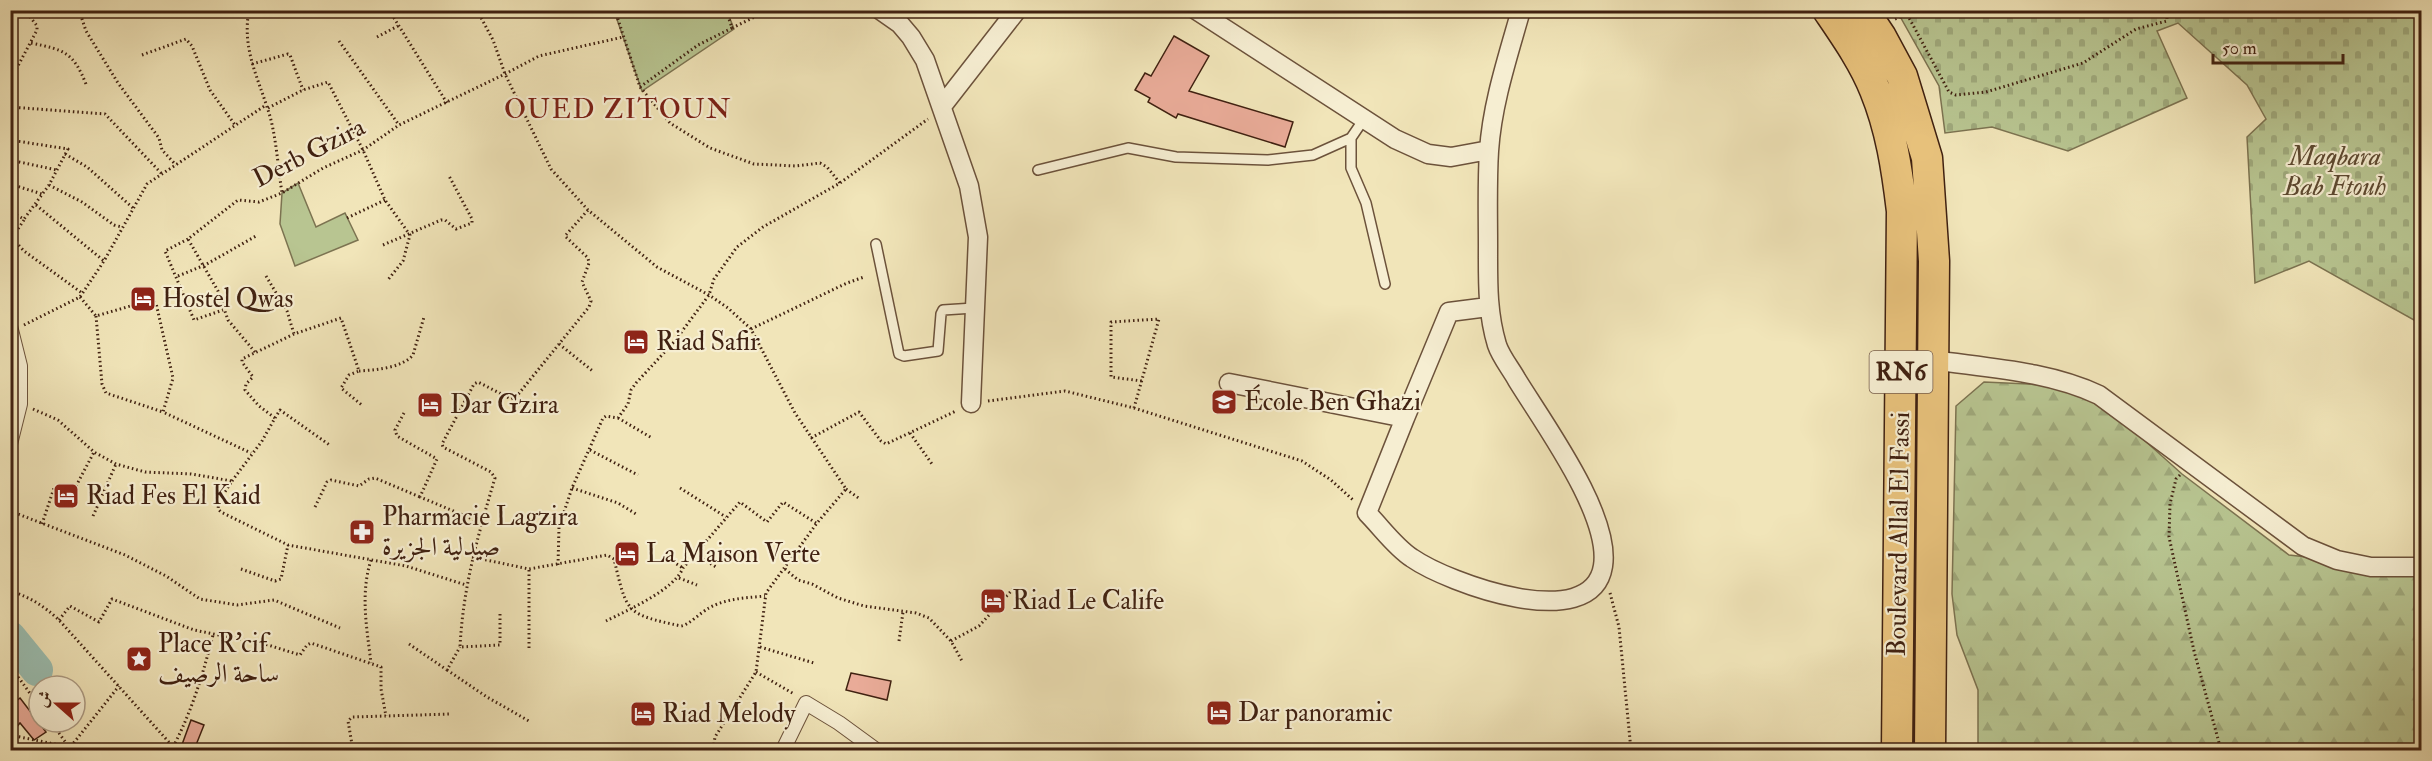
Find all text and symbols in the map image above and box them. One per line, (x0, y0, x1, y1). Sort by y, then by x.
scale bar (2213, 27, 2344, 65)
text: 50 m (2222, 37, 2257, 60)
district label: OUED ZITOUN (504, 93, 732, 126)
street label: Derb Gzira (248, 111, 371, 195)
park label: Maqbara Bab Ftouh (2282, 141, 2387, 203)
place label: Hostel Qwas (162, 283, 293, 315)
hotel icon: Hostel Qwas (128, 284, 158, 314)
place label: Riad Safir (656, 326, 760, 358)
hotel icon: Riad Safir (621, 327, 651, 357)
road number: RN6 (1870, 351, 1932, 393)
place label: École Ben Ghazi (1244, 384, 1421, 418)
school or university icon: École Ben Ghazi (1209, 387, 1239, 417)
place label: Dar Gzira (450, 389, 559, 421)
hotel icon: Dar Gzira (415, 390, 445, 420)
street label: Boulevard Allal El Fassi (1881, 411, 1917, 657)
place label: Riad Fes El Kaid (86, 480, 261, 512)
hotel icon: Riad Fes El Kaid (51, 481, 81, 511)
place label: Pharmacie Lagzira صيدلية الجزيرة (382, 501, 578, 563)
pharmacy icon: Pharmacie Lagzira صيدلية الجزيرة (347, 517, 377, 547)
place label: La Maison Verte (646, 538, 820, 570)
hotel icon: La Maison Verte (612, 539, 642, 569)
place label: Riad Le Calife (1012, 585, 1164, 617)
hotel icon: Riad Le Calife (978, 586, 1008, 616)
place label: Place R'cif ساحة الرصيف (158, 628, 279, 690)
place icon: Place R'cif ساحة الرصيف (124, 644, 154, 674)
north arrow (27, 674, 87, 734)
text: ش (32, 688, 56, 710)
place label: Dar panoramic (1238, 697, 1393, 730)
place label: Riad Melody (662, 698, 796, 730)
hotel icon: Dar panoramic (1204, 698, 1234, 728)
hotel icon: Riad Melody (628, 699, 658, 729)

